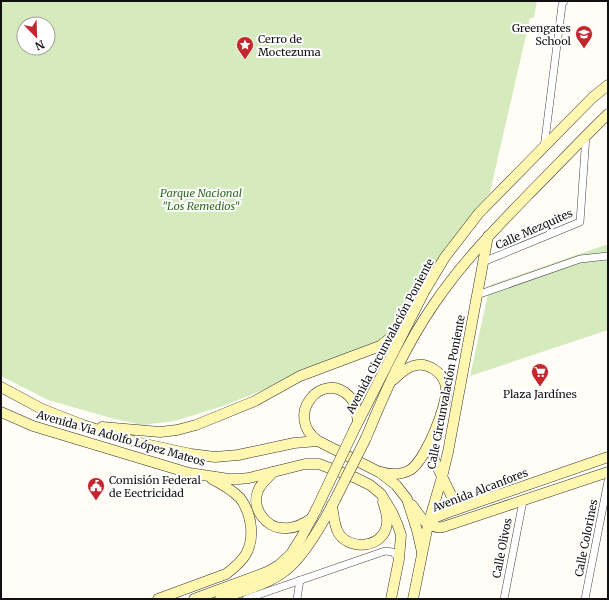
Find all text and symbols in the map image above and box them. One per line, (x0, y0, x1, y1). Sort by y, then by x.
north arrow (16, 16, 56, 56)
place label: Greengates School (512, 21, 572, 48)
school or university icon: Greengates School (574, 24, 594, 49)
place label: Cerro de Moctezuma (258, 32, 321, 59)
place icon: Cerro de Moctezuma (235, 35, 255, 60)
text: N (33, 37, 47, 53)
park label: Parque Nacional "Los Remedios" (160, 186, 242, 213)
street label: Calle Mezquites (493, 206, 575, 252)
street label: Avenida Circunvalación Poniente (343, 256, 437, 417)
street label: Calle Circunvalación Poniente (424, 313, 468, 470)
supermarket icon: Plaza Jardínes (530, 362, 550, 387)
place label: Plaza Jardínes (503, 387, 577, 401)
street label: Avenida Via Adolfo López Mateos (34, 407, 207, 469)
street label: Avenida Alcanfores (429, 465, 530, 515)
place label: Comisión Federal de Eectricidad (109, 473, 202, 500)
public building icon: Comisión Federal de Eectricidad (86, 476, 106, 501)
street label: Calle Colorines (572, 498, 600, 578)
street label: Calle Olivos (489, 517, 515, 579)

